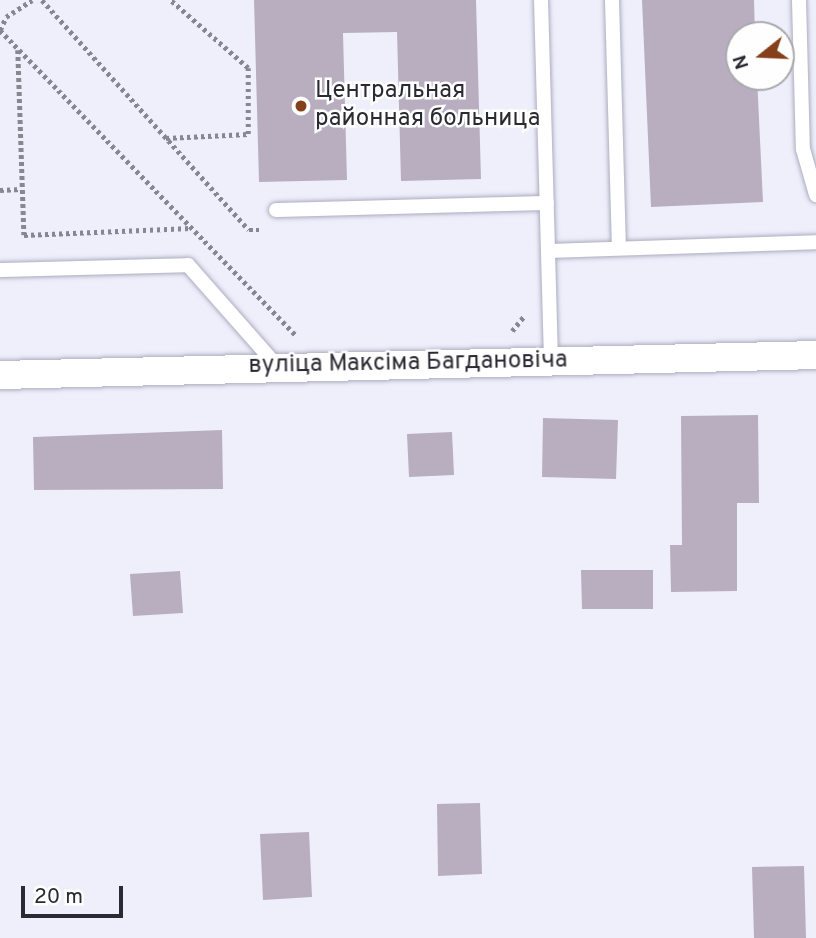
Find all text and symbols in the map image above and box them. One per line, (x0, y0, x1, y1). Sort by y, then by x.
north arrow (725, 21, 795, 91)
text: N (728, 52, 755, 72)
place label: Центральная районная больница (315, 78, 540, 134)
marker: Центральная районная больница (293, 98, 309, 114)
street label: вуліца Максіма Багдановіча (248, 347, 568, 381)
scale bar (24, 872, 126, 916)
text: 20 m (34, 884, 83, 911)

